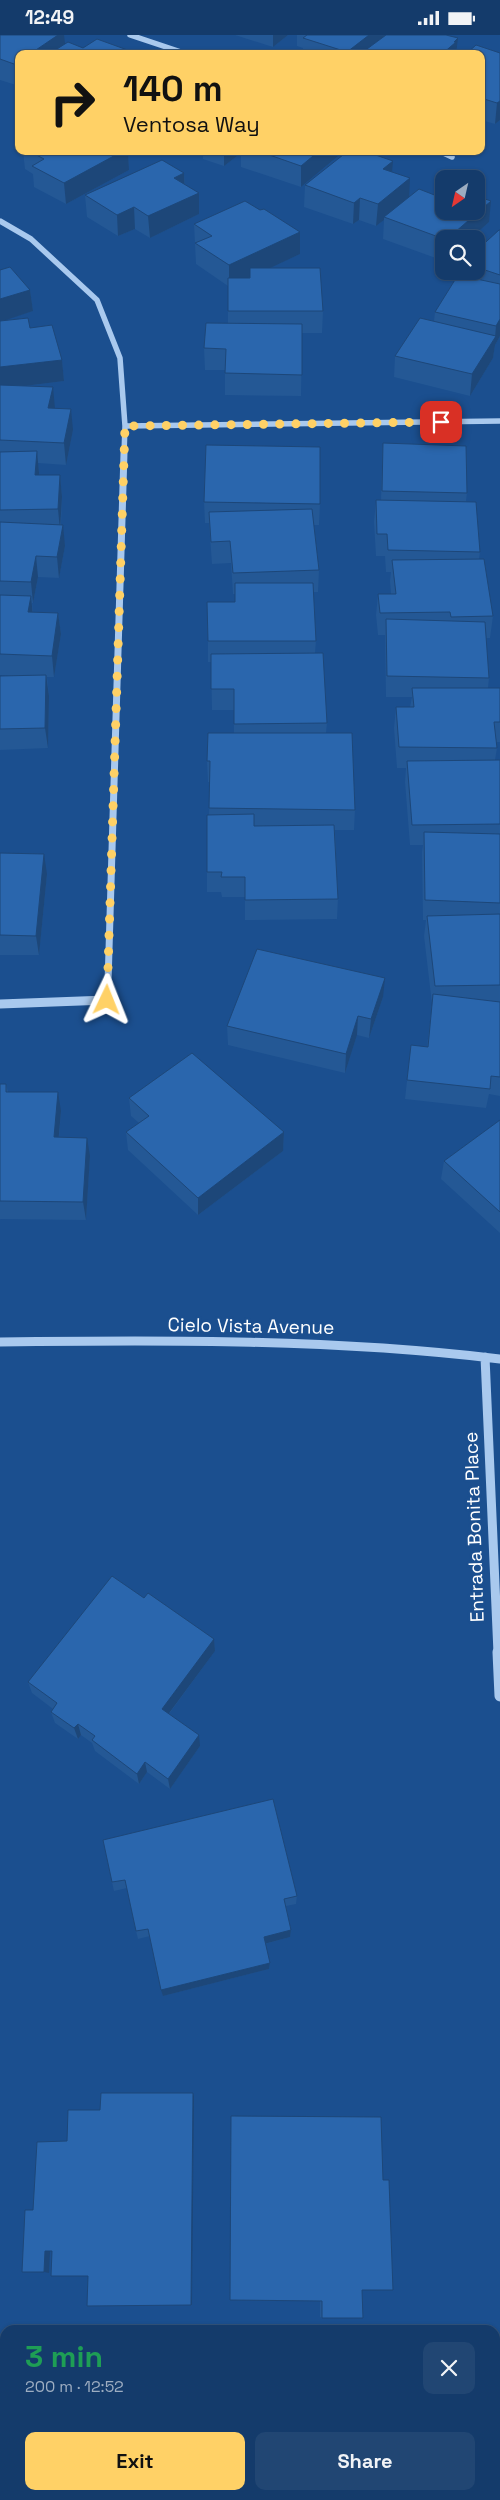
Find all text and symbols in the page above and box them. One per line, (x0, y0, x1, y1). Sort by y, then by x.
text: 12:49 (25, 5, 74, 30)
text: 140 m (123, 67, 223, 111)
icon: right (40, 70, 105, 135)
text: Ventosa Way (123, 110, 260, 138)
north arrow (435, 170, 485, 220)
map controls (435, 170, 485, 280)
button: search (435, 230, 485, 280)
pin (420, 401, 462, 443)
icon: arrive (427, 408, 455, 436)
position arrow (80, 973, 132, 1025)
street label: Cielo Vista Avenue (167, 1312, 335, 1340)
street label: Entrada Bonita Place (458, 1431, 490, 1623)
text: 3 min (25, 2337, 103, 2376)
button: close (423, 2342, 475, 2394)
text: 200 m · 12:52 (25, 2376, 124, 2397)
button: Exit (25, 2432, 245, 2490)
button: Share (255, 2432, 475, 2490)

